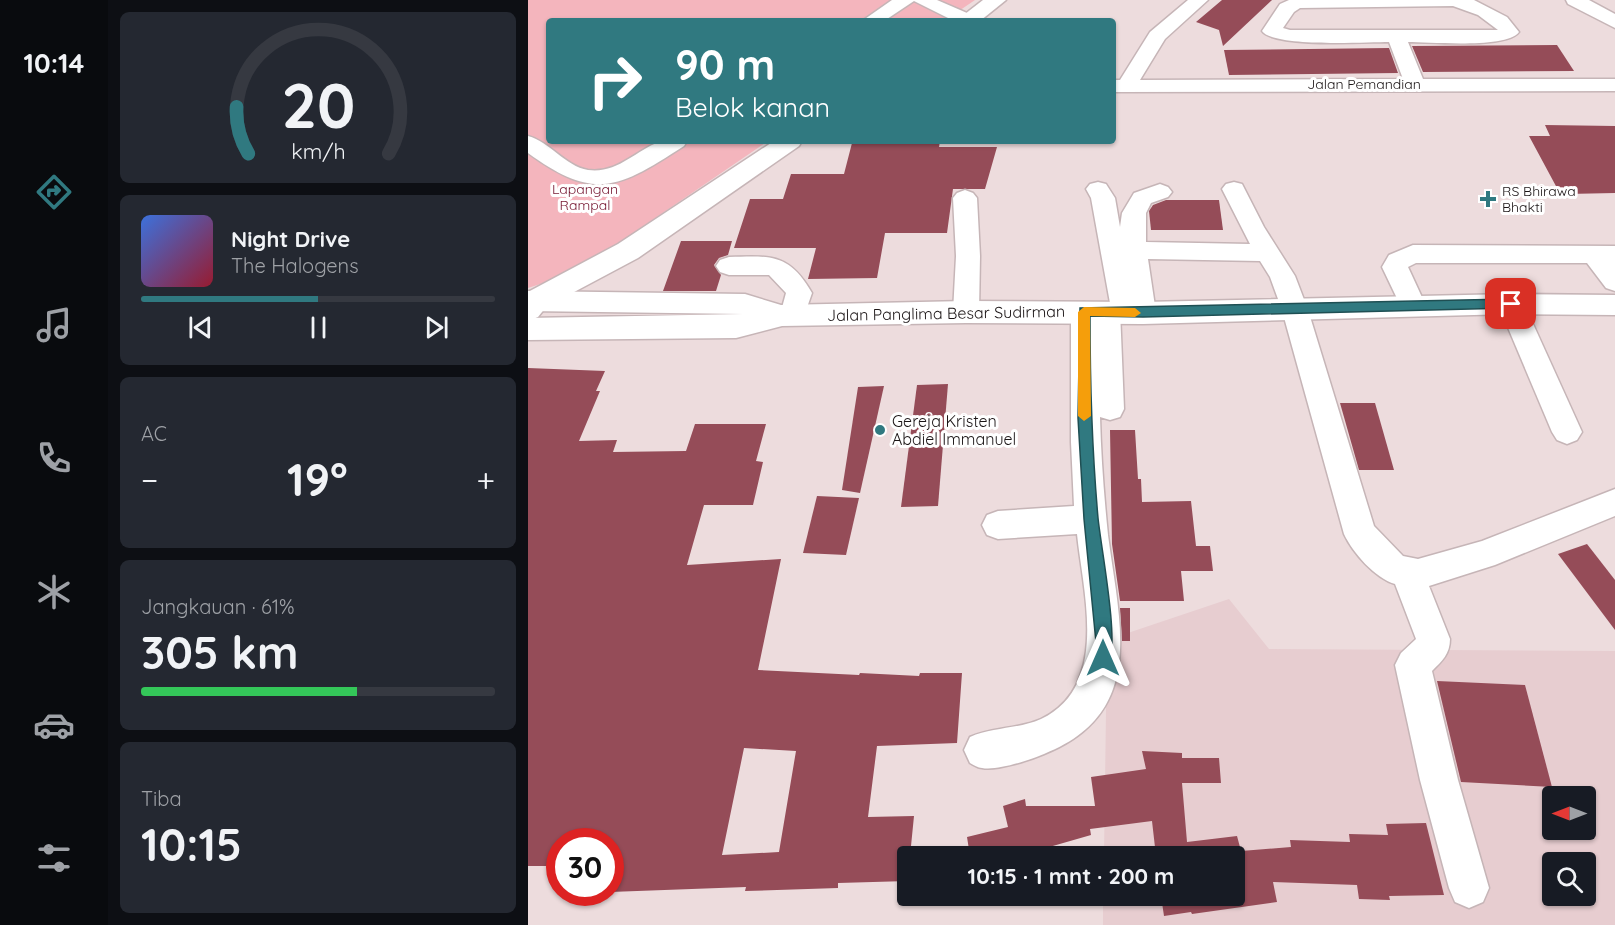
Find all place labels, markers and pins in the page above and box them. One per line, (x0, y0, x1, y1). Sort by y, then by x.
place label: RS Bhirawa Bhakti (1502, 182, 1576, 216)
marker: RS Bhirawa Bhakti (1479, 190, 1497, 208)
pin (1485, 278, 1536, 329)
place label: Gereja Kristen Abdiel Immanuel (892, 411, 1016, 449)
marker: Gereja Kristen Abdiel Immanuel (873, 423, 887, 437)

